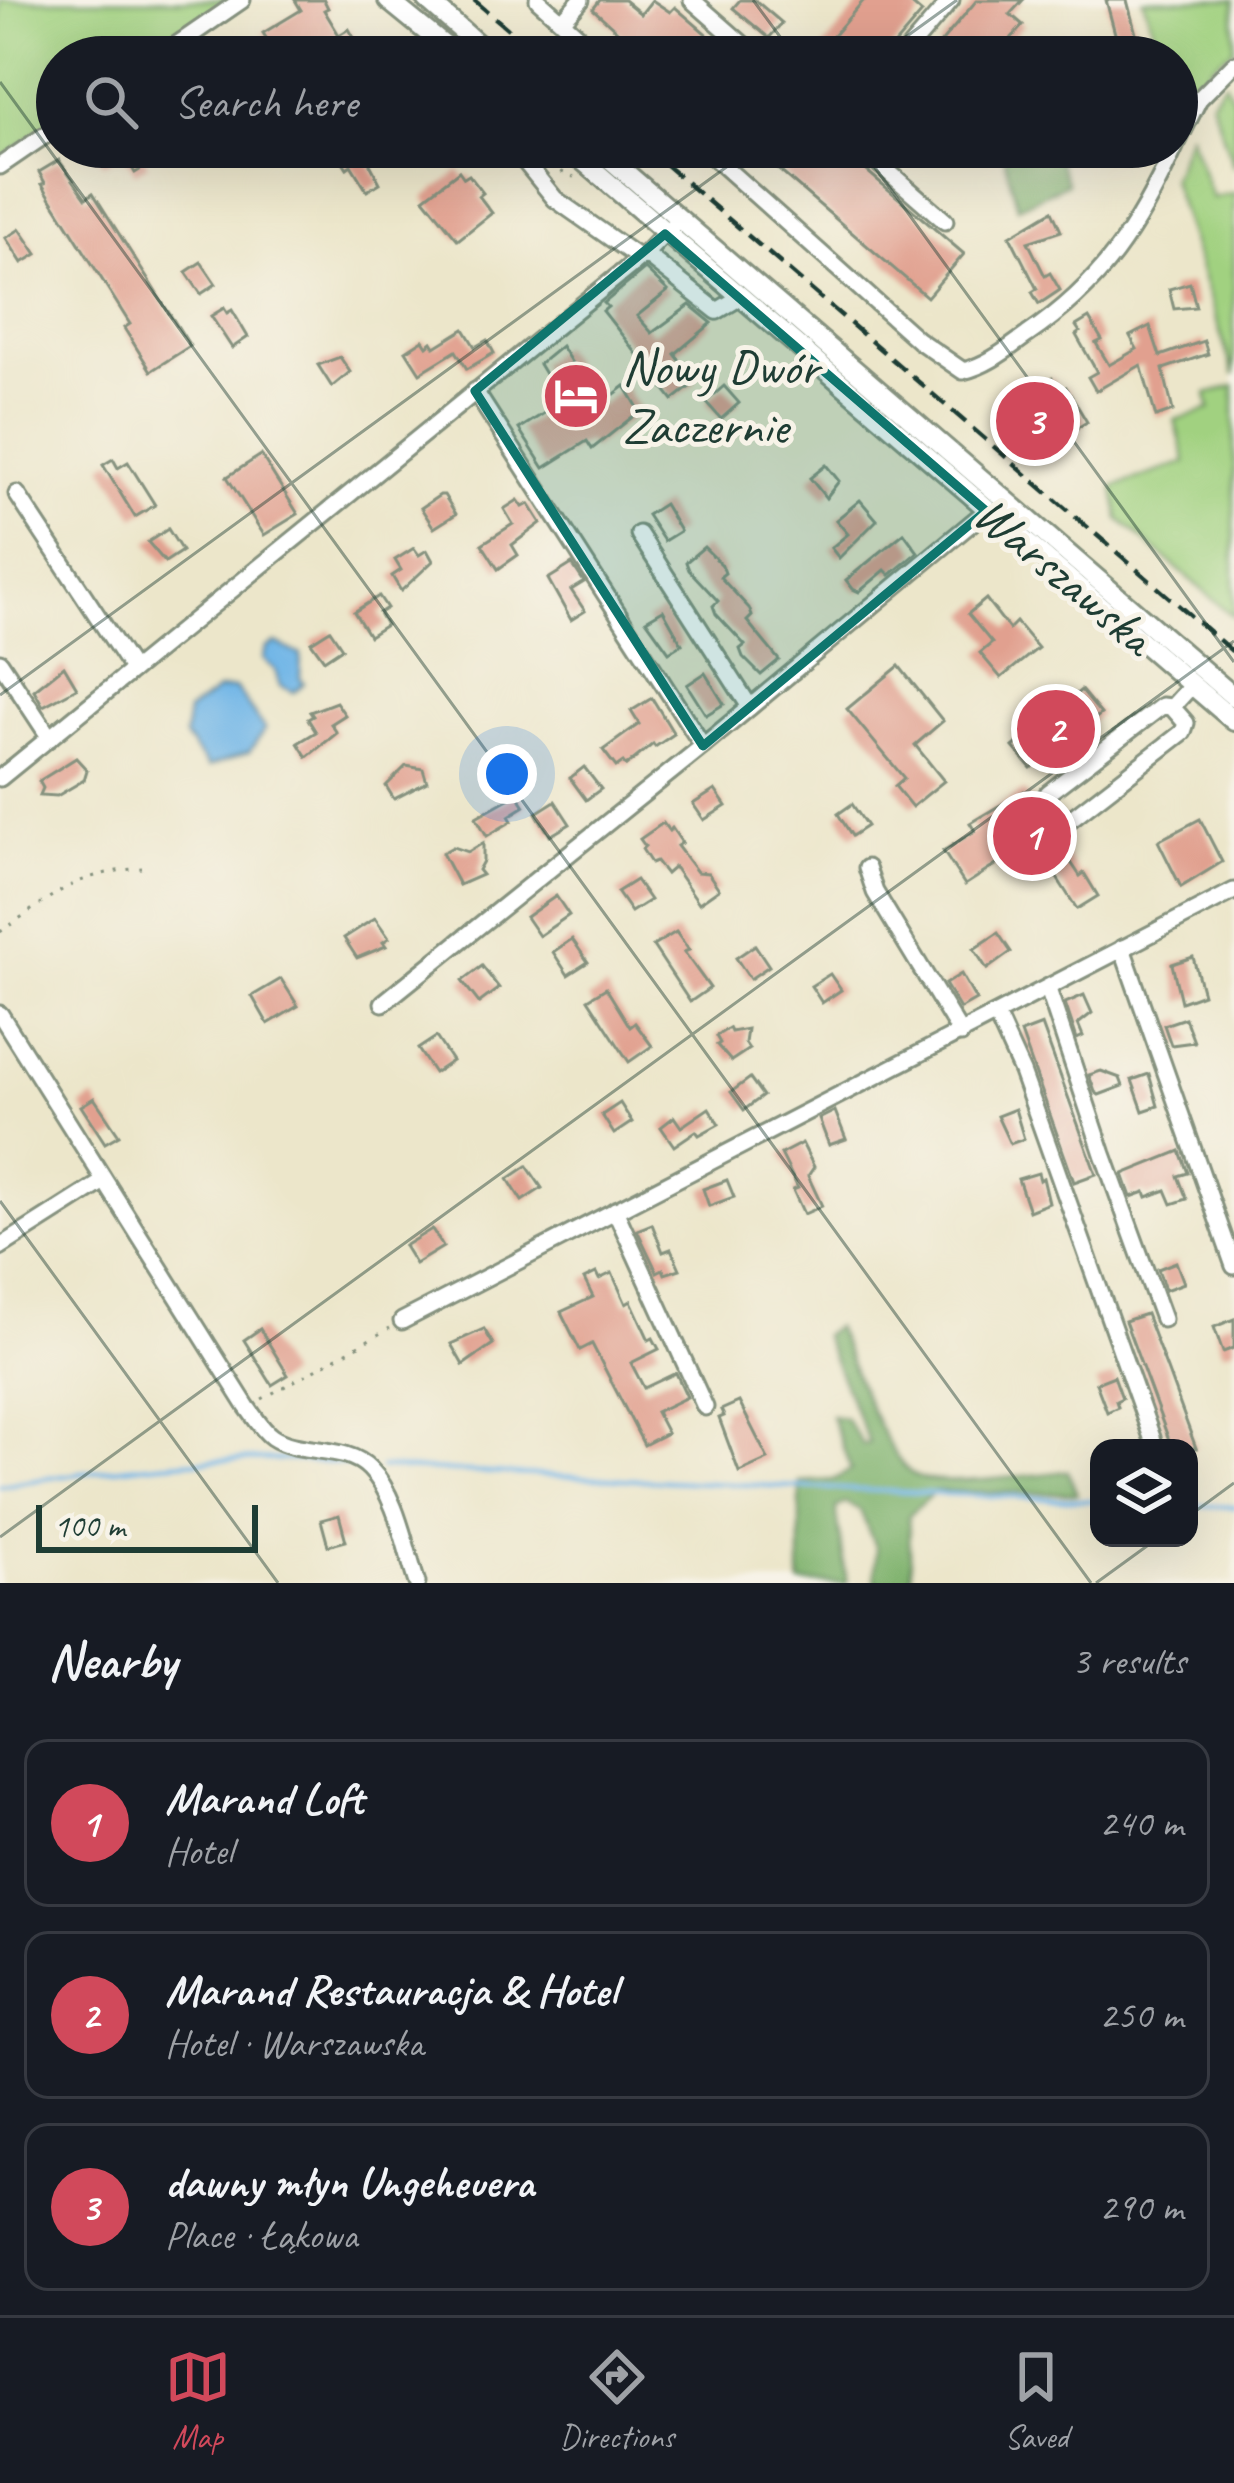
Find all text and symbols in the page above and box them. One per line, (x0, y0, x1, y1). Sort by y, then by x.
search box (36, 36, 1198, 168)
icon: search (78, 69, 144, 135)
text: Search here (174, 74, 357, 131)
place label: Nowy Dwór Zaczernie (622, 335, 823, 458)
hotel icon: Nowy Dwór Zaczernie (541, 361, 611, 431)
pin: 3 (996, 376, 1074, 466)
street label: Warszawska (961, 482, 1170, 671)
pin: 2 (1017, 684, 1095, 774)
your location (477, 744, 537, 804)
pin: 1 (993, 791, 1071, 881)
map controls (1090, 1439, 1198, 1547)
button: layers (1090, 1439, 1198, 1547)
scale bar (36, 1499, 258, 1552)
text: 100 m (54, 1505, 125, 1547)
text: Nearby (48, 1629, 176, 1693)
text: 3 results (1072, 1637, 1186, 1686)
text: Marand Loft (165, 1770, 364, 1827)
text: 1 (81, 1799, 99, 1848)
text: 240 m (1099, 1799, 1183, 1848)
text: Hotel (165, 1827, 233, 1876)
text: Marand Restauracja & Hotel (165, 1962, 617, 2019)
text: 2 (81, 1991, 99, 2040)
text: 250 m (1099, 1991, 1183, 2040)
text: Hotel · Warszawska (165, 2019, 423, 2068)
text: dawny młyn Ungeheuera (165, 2154, 534, 2211)
text: 3 (81, 2183, 99, 2232)
text: 290 m (1099, 2183, 1183, 2232)
text: Place · Łąkowa (165, 2211, 358, 2260)
tab: Map (165, 2344, 231, 2458)
tab: Directions (560, 2344, 674, 2458)
tab: Saved (1003, 2344, 1069, 2458)

